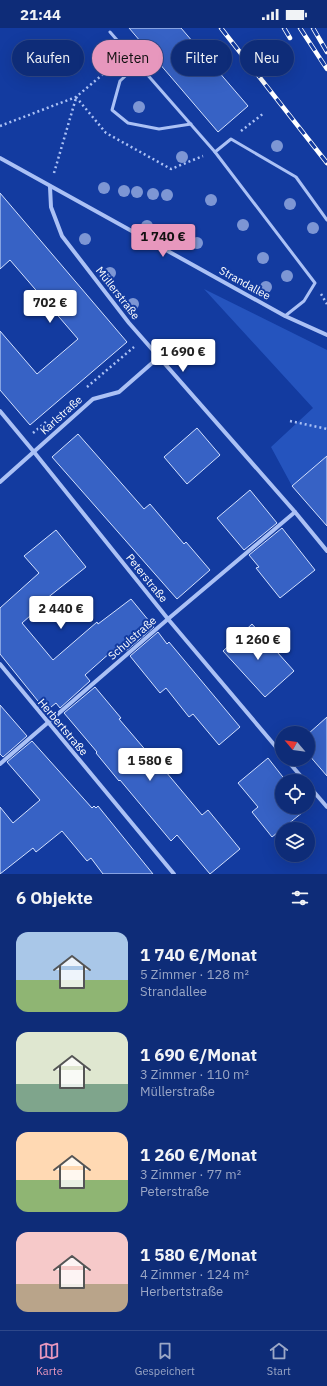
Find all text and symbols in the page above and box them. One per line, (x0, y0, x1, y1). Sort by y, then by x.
text: 21:44 (20, 5, 61, 24)
chip: Kaufen (12, 40, 84, 76)
chip: Mieten (92, 40, 163, 76)
chip: Filter (171, 40, 232, 76)
chip: Neu (240, 40, 294, 76)
pin: 1 740 € (126, 224, 200, 258)
text: 1 740 € (140, 228, 186, 245)
street label: Strandallee (217, 263, 273, 303)
street label: Müllerstraße (93, 264, 143, 322)
pin: 702 € (22, 290, 78, 324)
text: 702 € (33, 294, 67, 311)
pin: 1 690 € (146, 339, 220, 373)
text: 1 690 € (160, 343, 206, 360)
street label: Karlstraße (37, 392, 85, 438)
street label: Peterstraße (123, 551, 171, 605)
pin: 2 440 € (24, 596, 98, 630)
text: 2 440 € (38, 600, 84, 617)
street label: Schulstraße (105, 613, 159, 663)
pin: 1 260 € (221, 627, 295, 661)
text: 1 260 € (235, 631, 281, 648)
street label: Herbertstraße (35, 696, 91, 758)
north arrow (275, 726, 315, 766)
map controls (275, 726, 315, 862)
pin: 1 580 € (113, 748, 187, 782)
text: 1 580 € (127, 752, 173, 769)
button: locate (275, 774, 315, 814)
button: layers (275, 822, 315, 862)
text: 6 Objekte (16, 887, 93, 909)
icon: filters (289, 887, 311, 909)
text: 1 740 €/Monat (140, 944, 257, 966)
icon: home (48, 948, 96, 996)
text: 5 Zimmer · 128 m² (140, 966, 249, 983)
text: Strandallee (140, 983, 207, 1000)
text: 1 690 €/Monat (140, 1044, 257, 1066)
icon: home (48, 1048, 96, 1096)
text: 3 Zimmer · 110 m² (140, 1066, 249, 1083)
text: Müllerstraße (140, 1083, 215, 1100)
text: 1 260 €/Monat (140, 1144, 257, 1166)
icon: home (48, 1148, 96, 1196)
text: 3 Zimmer · 77 m² (140, 1166, 241, 1183)
text: Peterstraße (140, 1183, 209, 1200)
text: 1 580 €/Monat (140, 1244, 257, 1266)
icon: home (48, 1248, 96, 1296)
text: 4 Zimmer · 124 m² (140, 1266, 249, 1283)
text: Herbertstraße (140, 1283, 223, 1300)
tab: Karte (36, 1340, 63, 1378)
tab: Gespeichert (135, 1340, 195, 1378)
tab: Start (267, 1340, 291, 1378)

